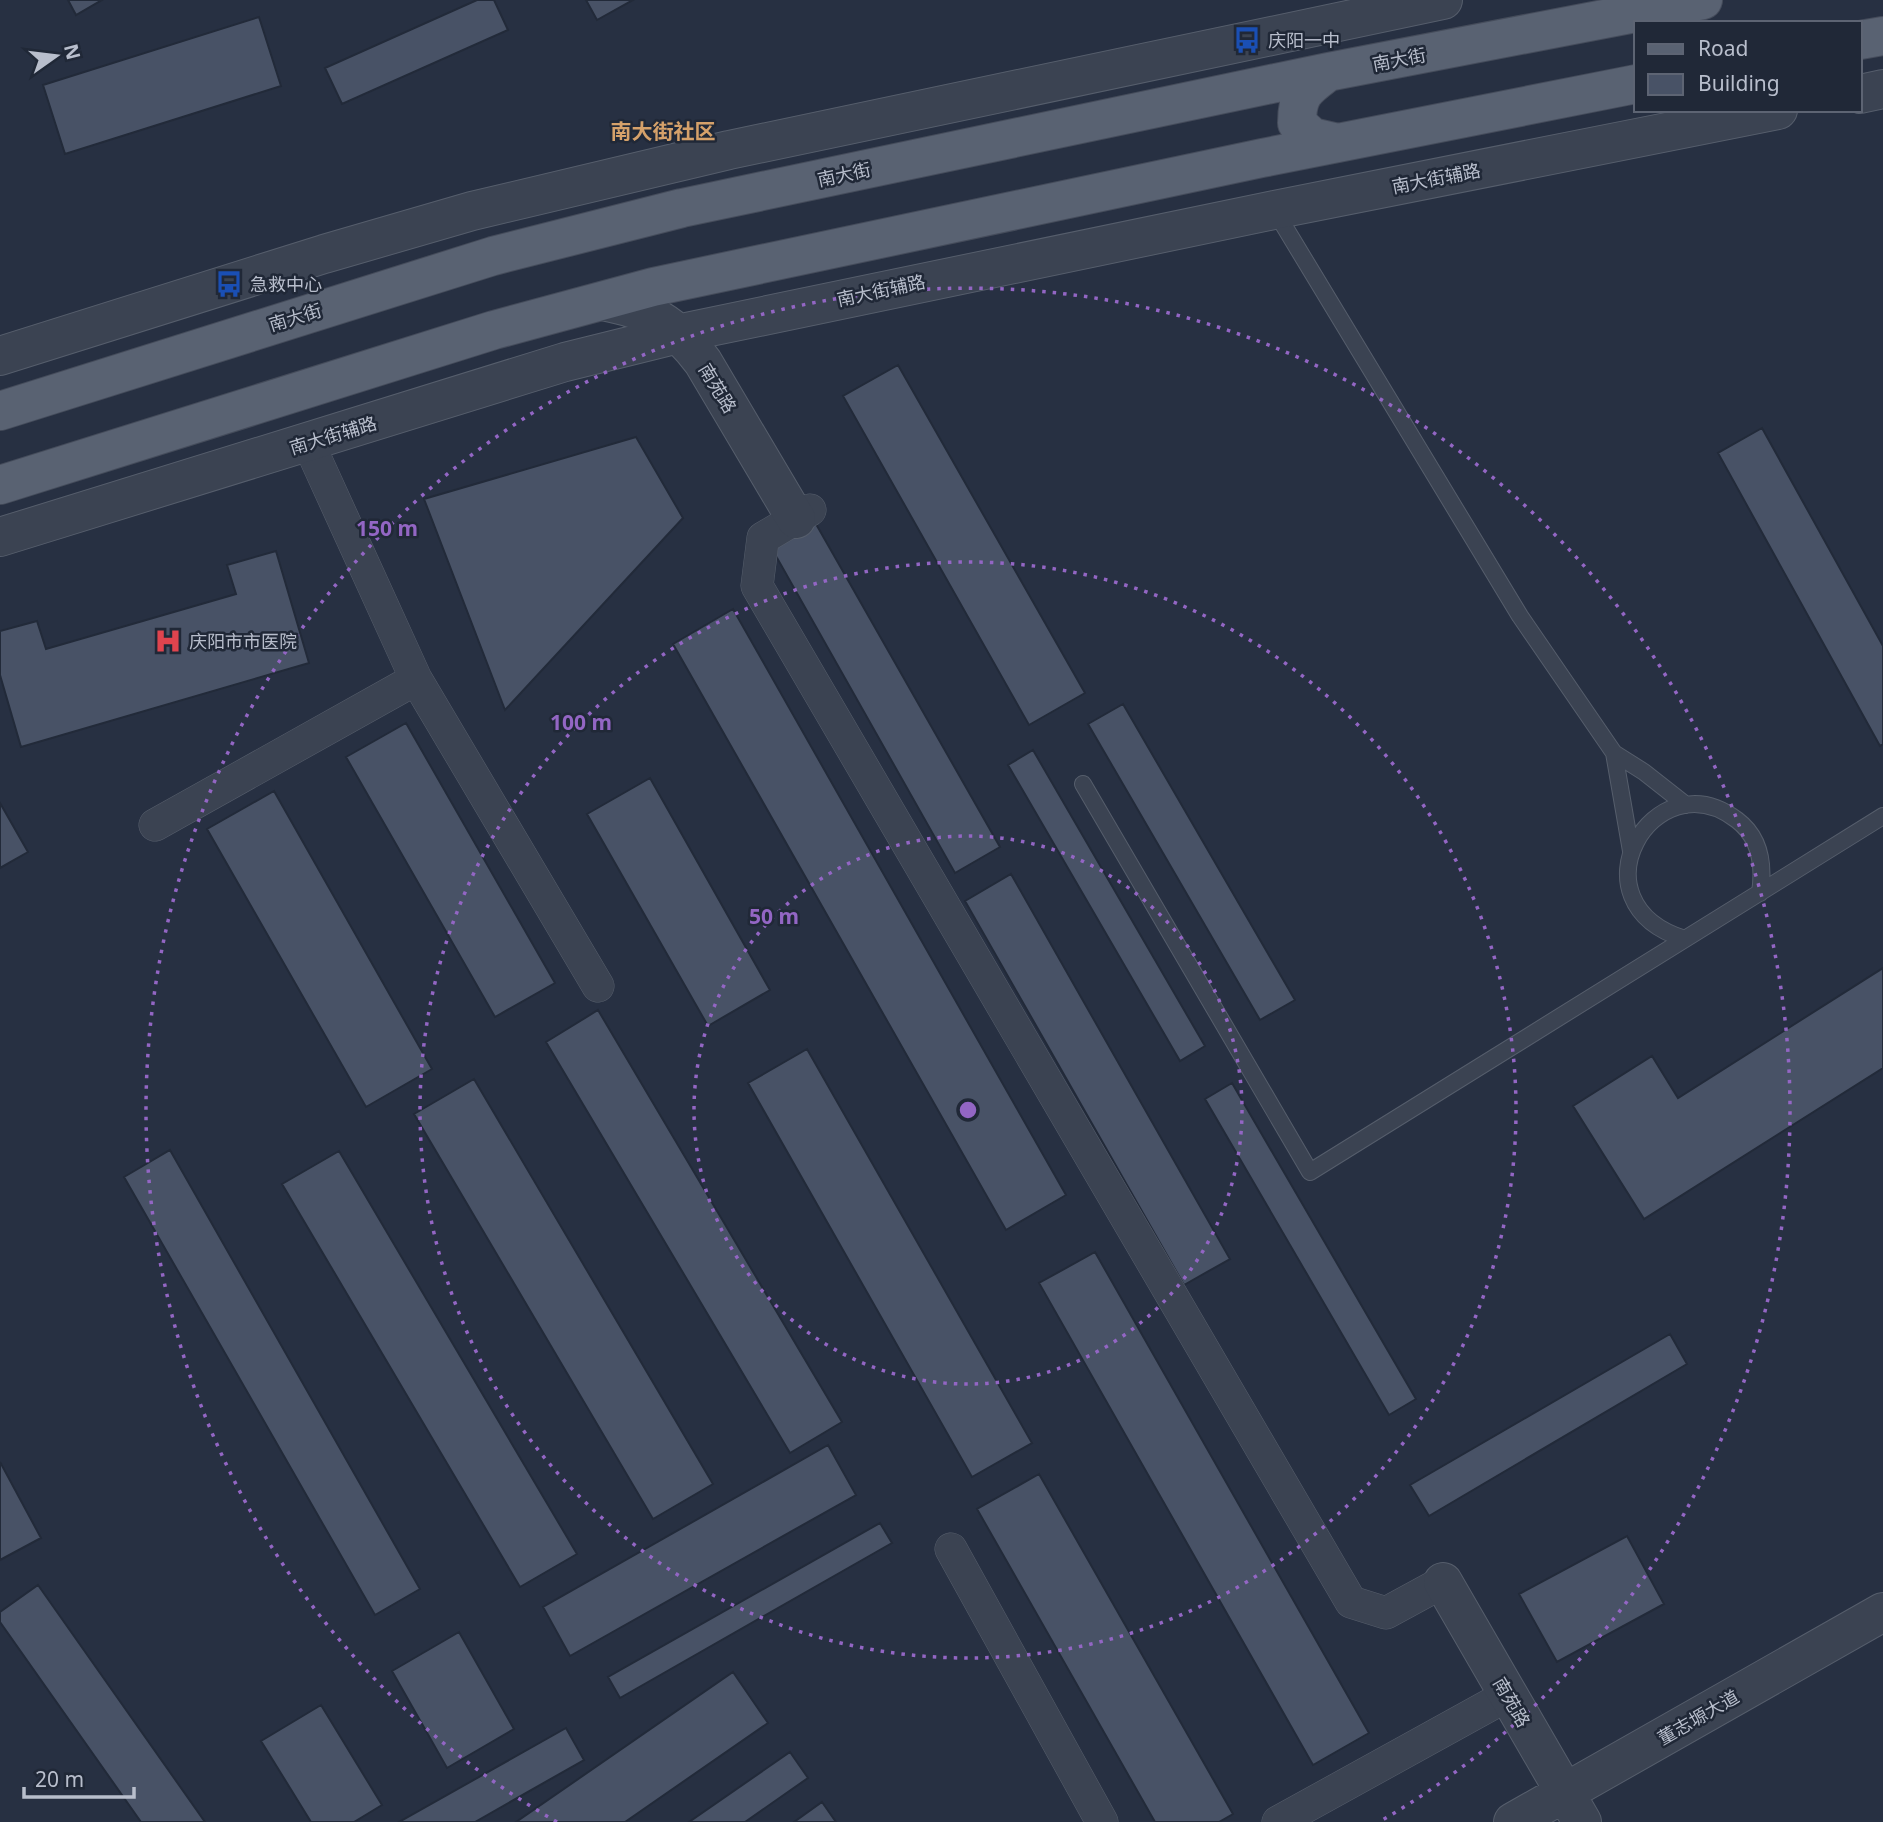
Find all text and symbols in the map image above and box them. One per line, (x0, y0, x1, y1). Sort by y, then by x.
north arrow (21, 21, 91, 91)
legend (1634, 21, 1862, 112)
bus stop icon: 庆阳一中 (1232, 25, 1262, 55)
place label: 庆阳一中 (1268, 28, 1340, 52)
text: Road (1698, 34, 1748, 62)
text: N (58, 41, 87, 63)
street label: 南大街 (1370, 42, 1428, 76)
text: Building (1698, 69, 1780, 97)
district label: 南大街社区 (611, 117, 716, 145)
street label: 南大街 (815, 157, 873, 191)
street label: 南大街辅路 (1390, 158, 1482, 198)
bus stop icon: 急救中心 (214, 269, 244, 299)
street label: 南大街辅路 (834, 269, 928, 311)
place label: 急救中心 (250, 272, 322, 296)
street label: 南大街 (266, 298, 324, 336)
street label: 南苑路 (694, 359, 742, 417)
street label: 南大街辅路 (286, 410, 380, 460)
text: 150 m (356, 514, 418, 542)
hospital icon: 庆阳市市医院 (153, 626, 183, 656)
place label: 庆阳市市医院 (189, 629, 297, 653)
text: 100 m (550, 708, 612, 736)
text: 50 m (749, 902, 799, 930)
centre of rings (956, 1098, 980, 1122)
street label: 南苑路 (1488, 1673, 1536, 1731)
street label: 董志塬大道 (1653, 1684, 1743, 1750)
scale bar (24, 1756, 135, 1800)
text: 20 m (35, 1765, 84, 1793)

